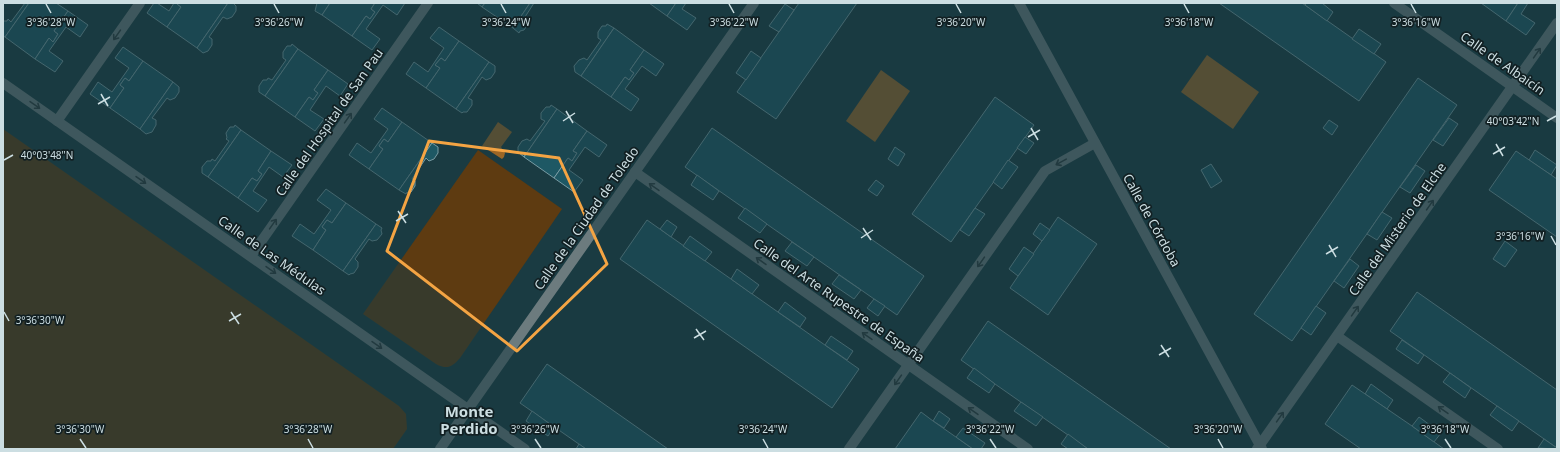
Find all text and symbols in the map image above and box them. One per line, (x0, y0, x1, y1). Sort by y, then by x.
text: 3°36'28"W (27, 15, 76, 29)
text: 3°36'26"W (255, 15, 304, 29)
text: 3°36'24"W (482, 15, 531, 29)
text: 3°36'22"W (710, 15, 759, 29)
text: 3°36'20"W (937, 15, 986, 29)
text: 3°36'18"W (1165, 15, 1214, 29)
text: 3°36'16"W (1392, 15, 1441, 29)
street label: Calle de Albaicín (1457, 27, 1549, 99)
one-way arrow (113, 29, 121, 40)
street label: Calle del Hospital de San Pau (271, 45, 387, 199)
one-way arrow (1533, 47, 1541, 58)
one-way arrow (29, 101, 40, 109)
one-way arrow (344, 112, 352, 123)
text: 40°03'42"N (1487, 114, 1539, 128)
street label: Calle de la Ciudad de Toledo (529, 143, 643, 293)
text: 40°03'48"N (21, 148, 73, 162)
one-way arrow (1055, 159, 1067, 166)
street label: Calle del Misterio de Elche (1344, 159, 1450, 299)
street label: Calle de Córdoba (1119, 170, 1185, 270)
one-way arrow (136, 176, 147, 184)
one-way arrow (649, 182, 660, 191)
one-way arrow (1426, 199, 1434, 210)
street label: Calle de Las Médulas (215, 211, 329, 299)
one-way arrow (269, 219, 277, 230)
text: 3°36'16"W (1496, 229, 1545, 243)
street label: Calle del Arte Rupestre de España (750, 234, 928, 366)
one-way arrow (755, 257, 766, 265)
one-way arrow (977, 257, 985, 268)
one-way arrow (265, 266, 276, 274)
one-way arrow (1351, 306, 1359, 317)
text: 3°36'30"W (16, 313, 65, 327)
one-way arrow (862, 332, 873, 340)
one-way arrow (371, 341, 382, 349)
one-way arrow (894, 374, 902, 385)
district label: Monte Perdido (440, 401, 498, 438)
one-way arrow (1438, 406, 1449, 414)
one-way arrow (968, 407, 979, 415)
one-way arrow (1276, 412, 1284, 423)
text: 3°36'30"W (56, 422, 105, 436)
text: 3°36'28"W (284, 422, 333, 436)
text: 3°36'26"W (511, 422, 560, 436)
text: 3°36'24"W (739, 422, 788, 436)
text: 3°36'22"W (966, 422, 1015, 436)
text: 3°36'20"W (1194, 422, 1243, 436)
text: 3°36'18"W (1421, 422, 1470, 436)

